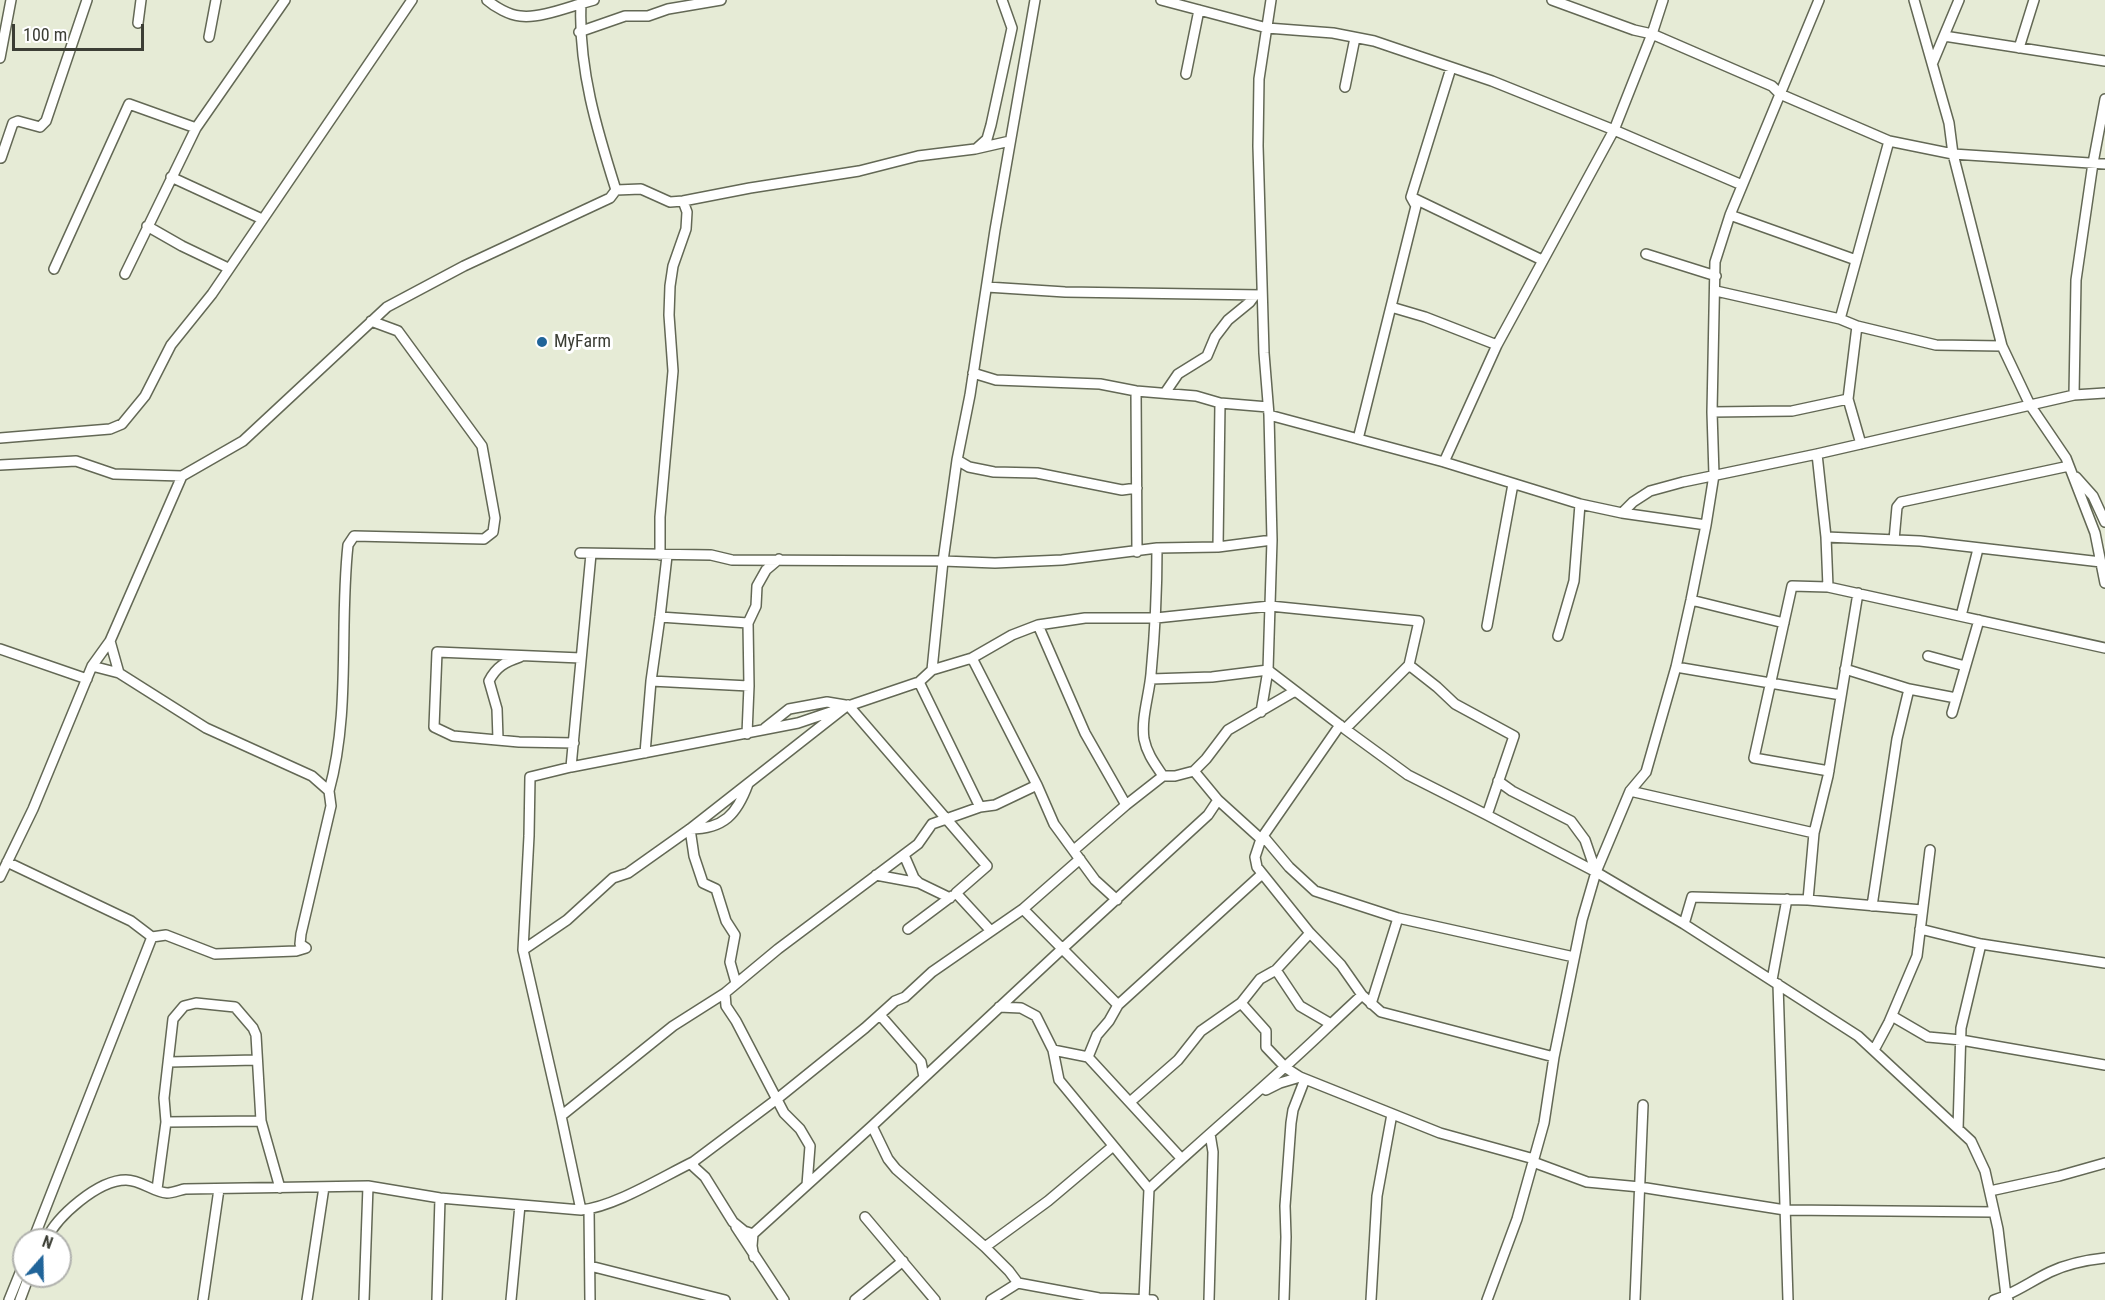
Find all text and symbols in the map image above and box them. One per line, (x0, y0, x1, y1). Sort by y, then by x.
scale bar (15, 12, 147, 50)
text: 100 m (23, 24, 67, 45)
place label: MyFarm (554, 331, 611, 353)
marker: MyFarm (535, 335, 549, 349)
north arrow (12, 1228, 72, 1288)
text: N (40, 1232, 55, 1253)

